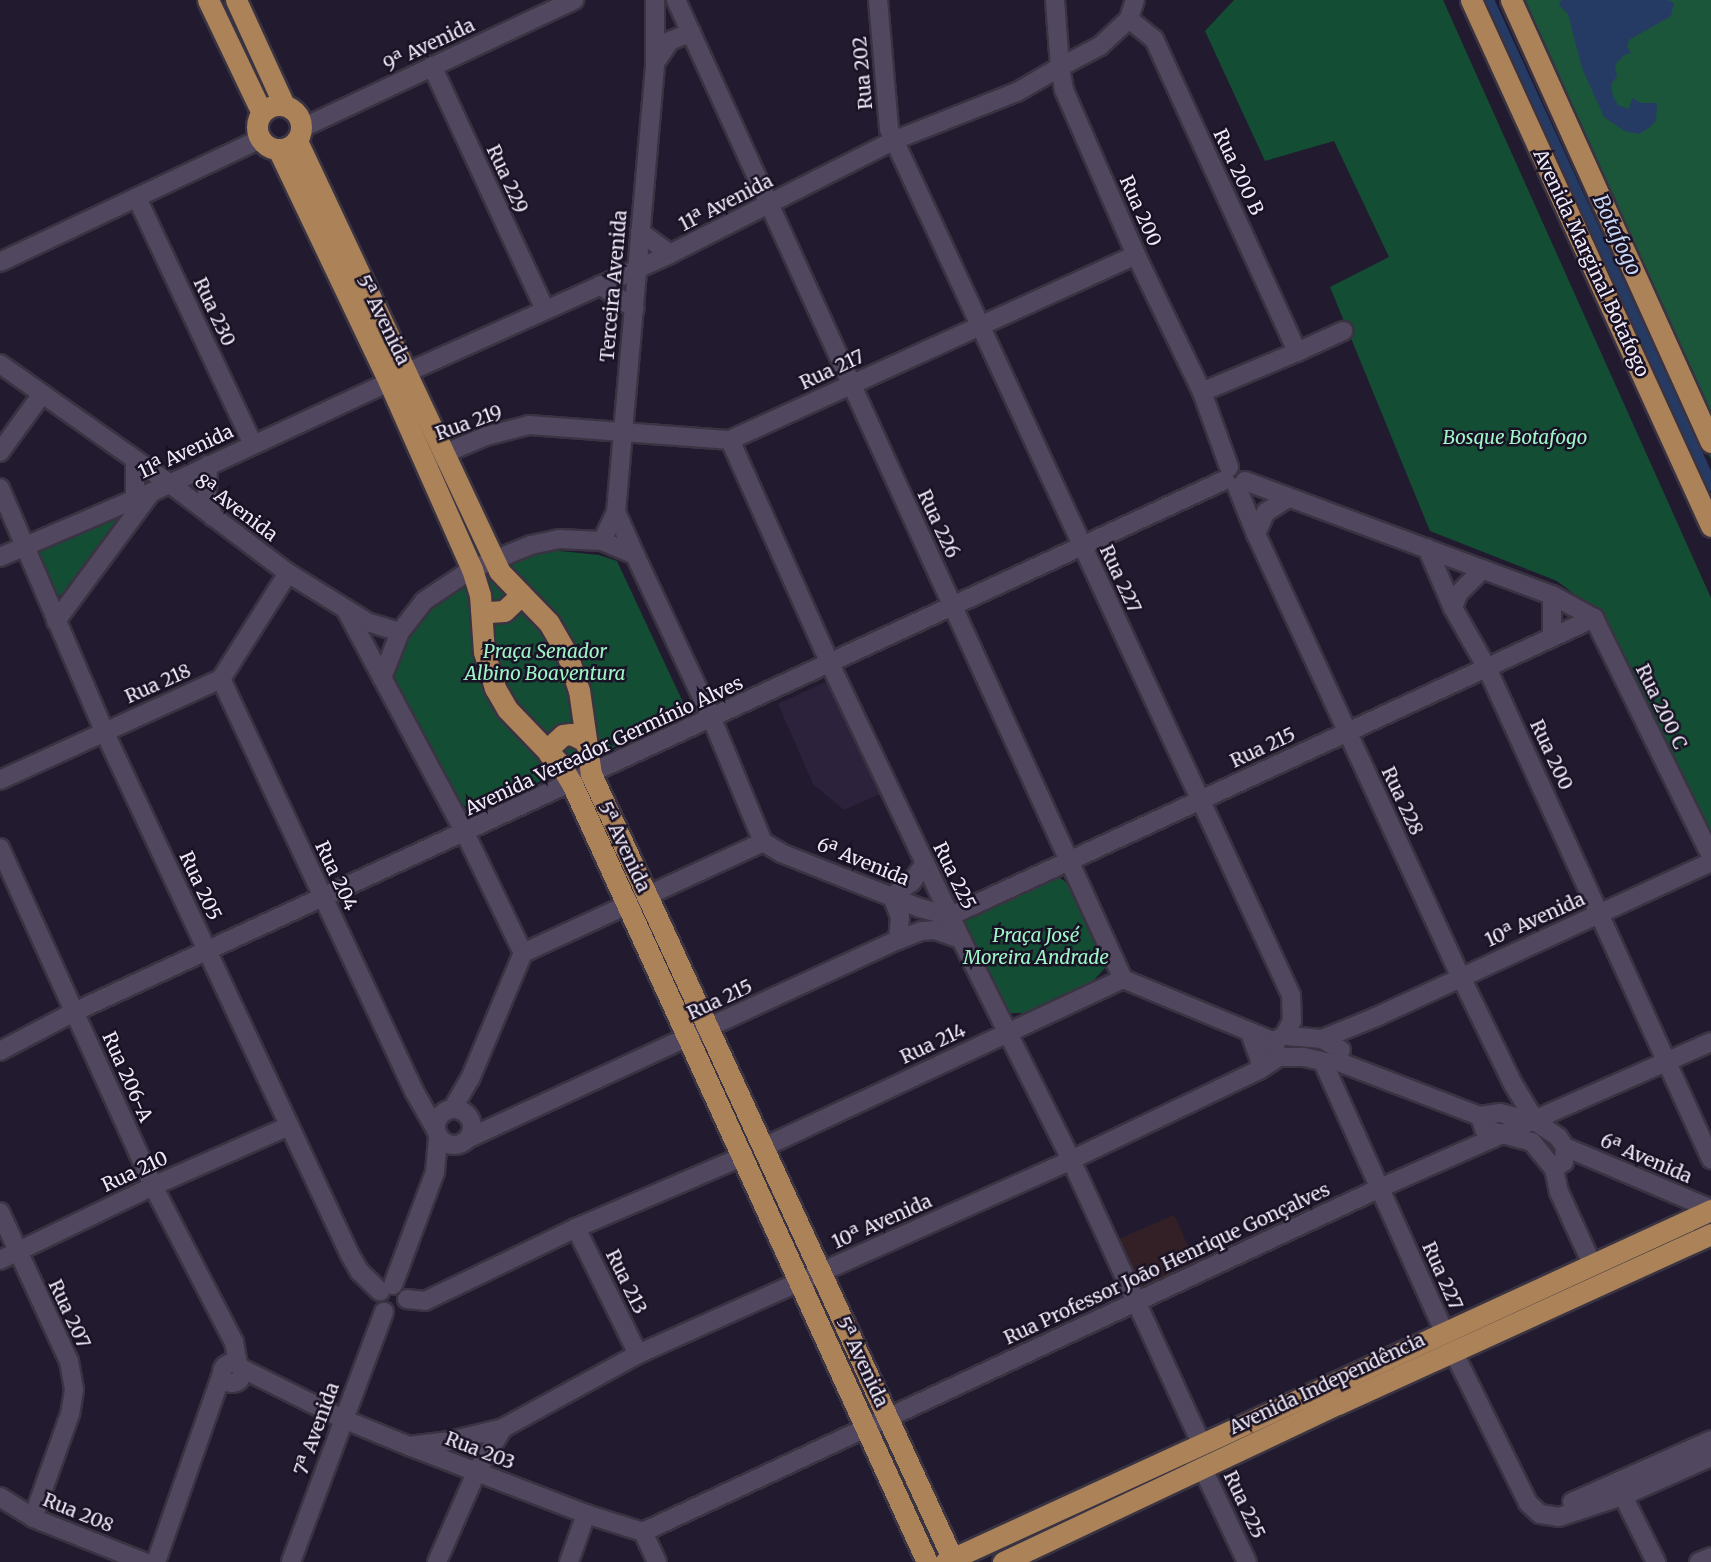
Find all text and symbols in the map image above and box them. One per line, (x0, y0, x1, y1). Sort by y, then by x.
street label: 9ª Avenida (380, 14, 478, 76)
street label: Rua 202 (848, 35, 878, 111)
street label: Rua 200 B (1208, 125, 1268, 219)
street label: Rua 229 (481, 141, 533, 217)
street label: Avenida Marginal Botafogo (1528, 146, 1654, 380)
street label: 11ª Avenida (675, 170, 777, 236)
street label: Rua 200 (1114, 172, 1166, 250)
water label: Botafogo (1587, 190, 1647, 280)
street label: Terceira Avenida (596, 209, 632, 363)
street label: 5ª Avenida (351, 271, 415, 369)
street label: Rua 230 (188, 274, 240, 350)
street label: Rua 217 (796, 345, 868, 395)
street label: Rua 219 (433, 400, 505, 446)
street label: 11ª Avenida (135, 420, 237, 484)
park label: Bosque Botafogo (1443, 427, 1587, 449)
street label: 8ª Avenida (190, 470, 282, 546)
street label: Rua 226 (912, 486, 964, 562)
street label: Rua 227 (1094, 542, 1146, 616)
park label: Praça Senador Albino Boaventura (464, 641, 626, 685)
street label: Rua 218 (122, 659, 194, 709)
street label: Rua 200 C (1631, 661, 1691, 753)
street label: Avenida Vereador Germínio Alves (461, 671, 747, 821)
street label: Rua 200 (1525, 716, 1577, 794)
street label: Rua 215 (1227, 723, 1299, 773)
street label: Rua 228 (1376, 763, 1428, 839)
street label: 5ª Avenida (593, 798, 655, 896)
street label: 6ª Avenida (814, 833, 912, 891)
street label: Rua 204 (310, 838, 362, 914)
street label: Rua 225 (928, 839, 980, 913)
street label: Rua 205 (174, 848, 226, 924)
street label: 10ª Avenida (1482, 888, 1588, 952)
park label: Praça José Moreira Andrade (963, 925, 1109, 969)
street label: Rua 215 (684, 975, 756, 1025)
street label: Rua 214 (897, 1019, 969, 1069)
street label: Rua 206-A (97, 1028, 157, 1126)
street label: 6ª Avenida (1597, 1129, 1695, 1189)
street label: Rua 210 (98, 1147, 172, 1197)
street label: Rua Professor João Henrique Gonçalves (1000, 1178, 1334, 1350)
street label: 10ª Avenida (829, 1190, 935, 1254)
street label: Rua 227 (1417, 1238, 1467, 1314)
street label: Rua 213 (601, 1246, 651, 1318)
street label: Rua 207 (43, 1276, 95, 1352)
street label: 5ª Avenida (831, 1313, 893, 1411)
street label: Avenida Independência (1226, 1329, 1428, 1439)
street label: 7ª Avenida (290, 1379, 344, 1479)
street label: Rua 203 (442, 1427, 518, 1475)
street label: Rua 225 (1218, 1467, 1270, 1543)
street label: Rua 208 (39, 1489, 117, 1537)

